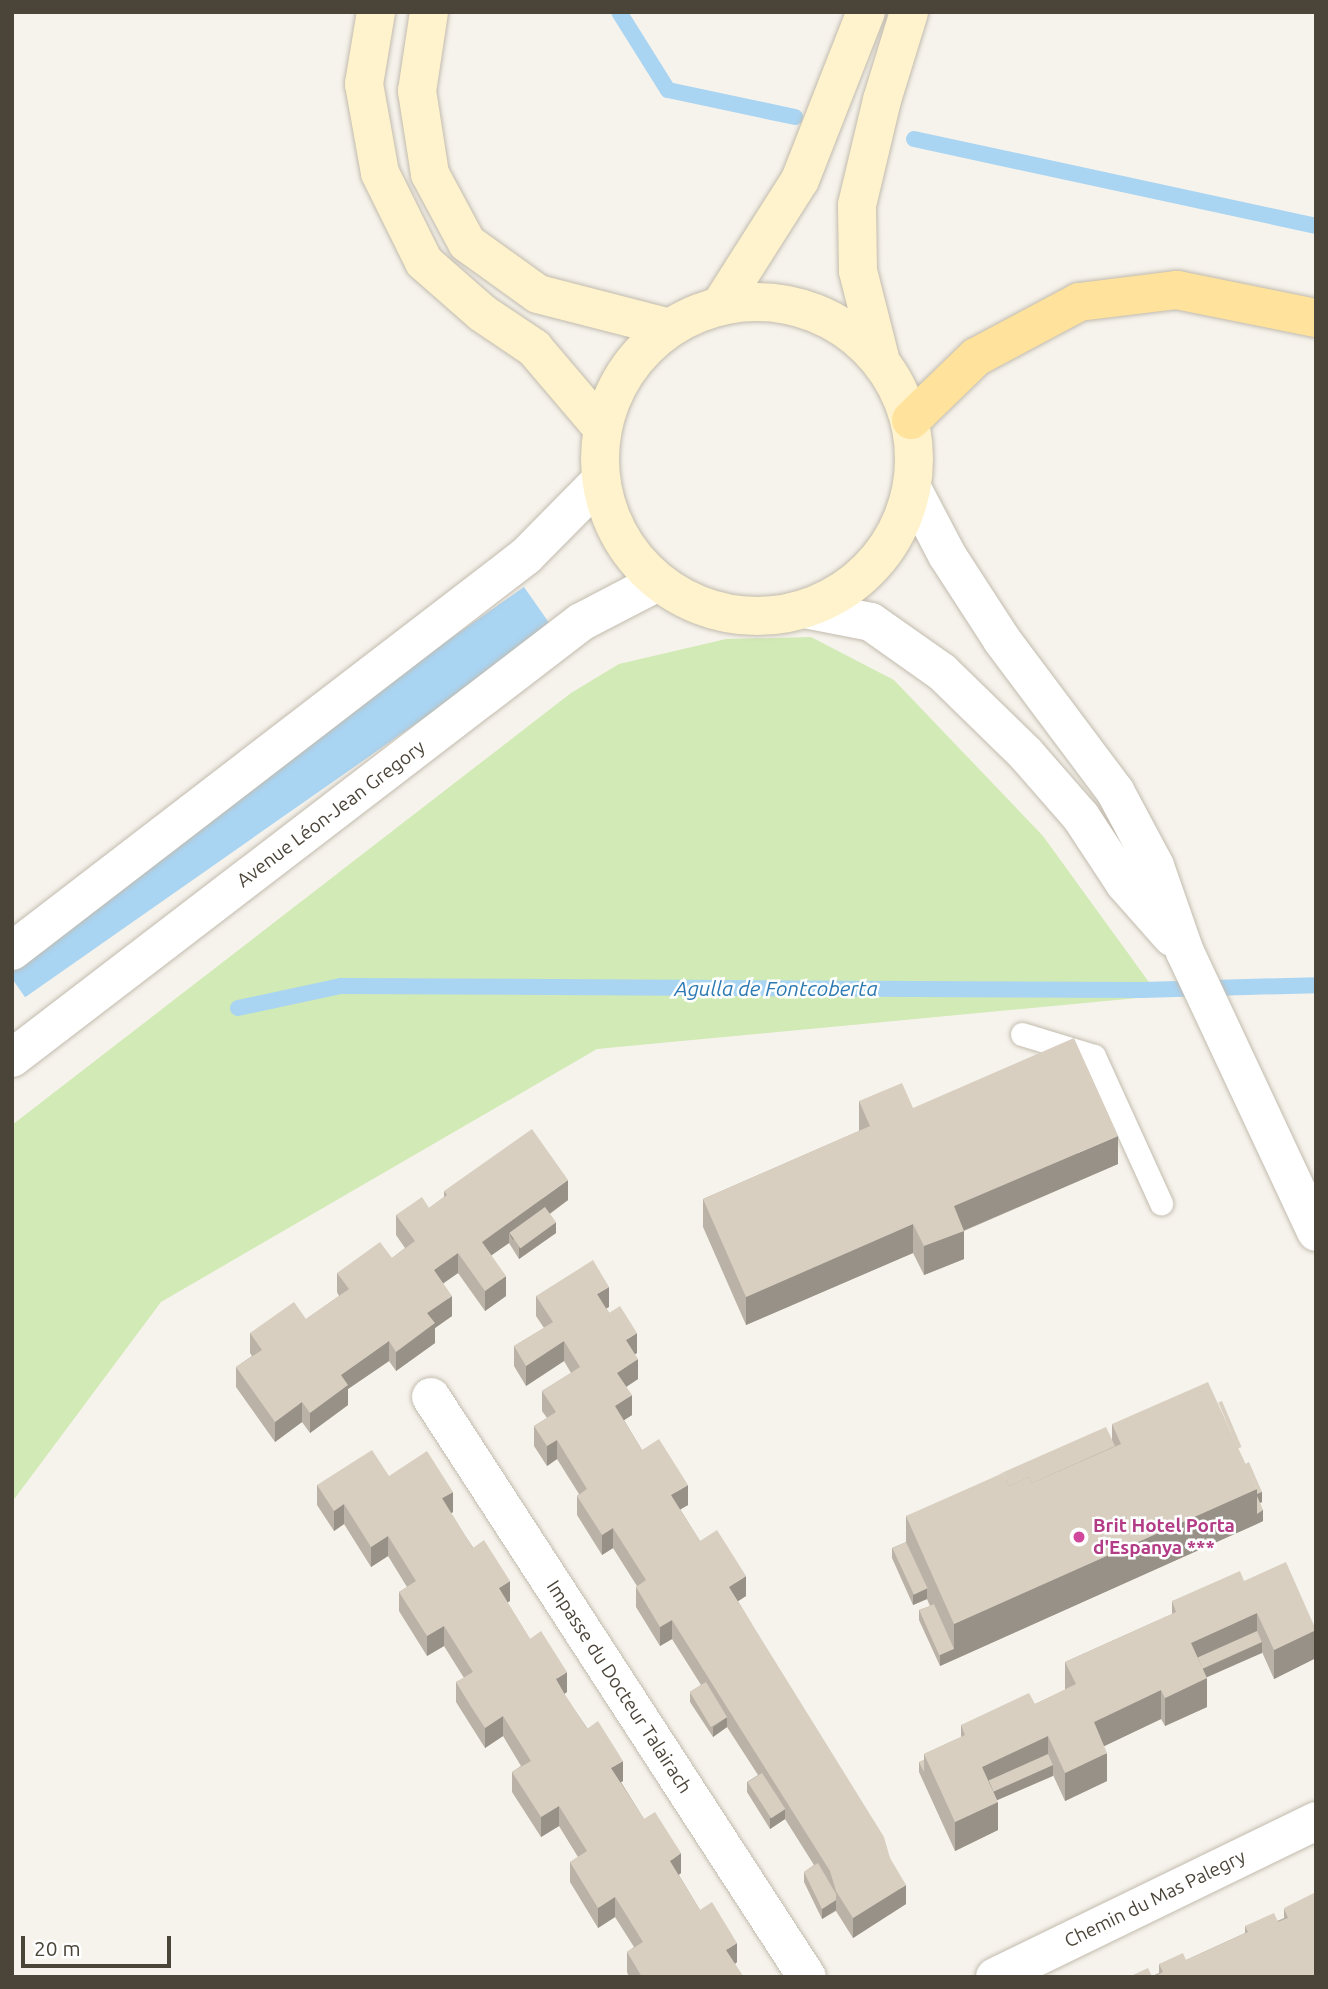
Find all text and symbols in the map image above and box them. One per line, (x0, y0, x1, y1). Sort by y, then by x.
street label: Avenue Léon-Jean Gregory (232, 736, 430, 892)
water label: Agulla de Fontcoberta (674, 975, 878, 1001)
place label: Brit Hotel Porta d'Espanya *** (1093, 1515, 1235, 1559)
marker: Brit Hotel Porta d'Espanya *** (1071, 1529, 1087, 1545)
street label: Impasse du Docteur Talairach (542, 1576, 696, 1798)
street label: Chemin du Mas Palegry (1061, 1845, 1249, 1953)
scale bar (24, 1923, 175, 1967)
text: 20 m (34, 1936, 81, 1960)

